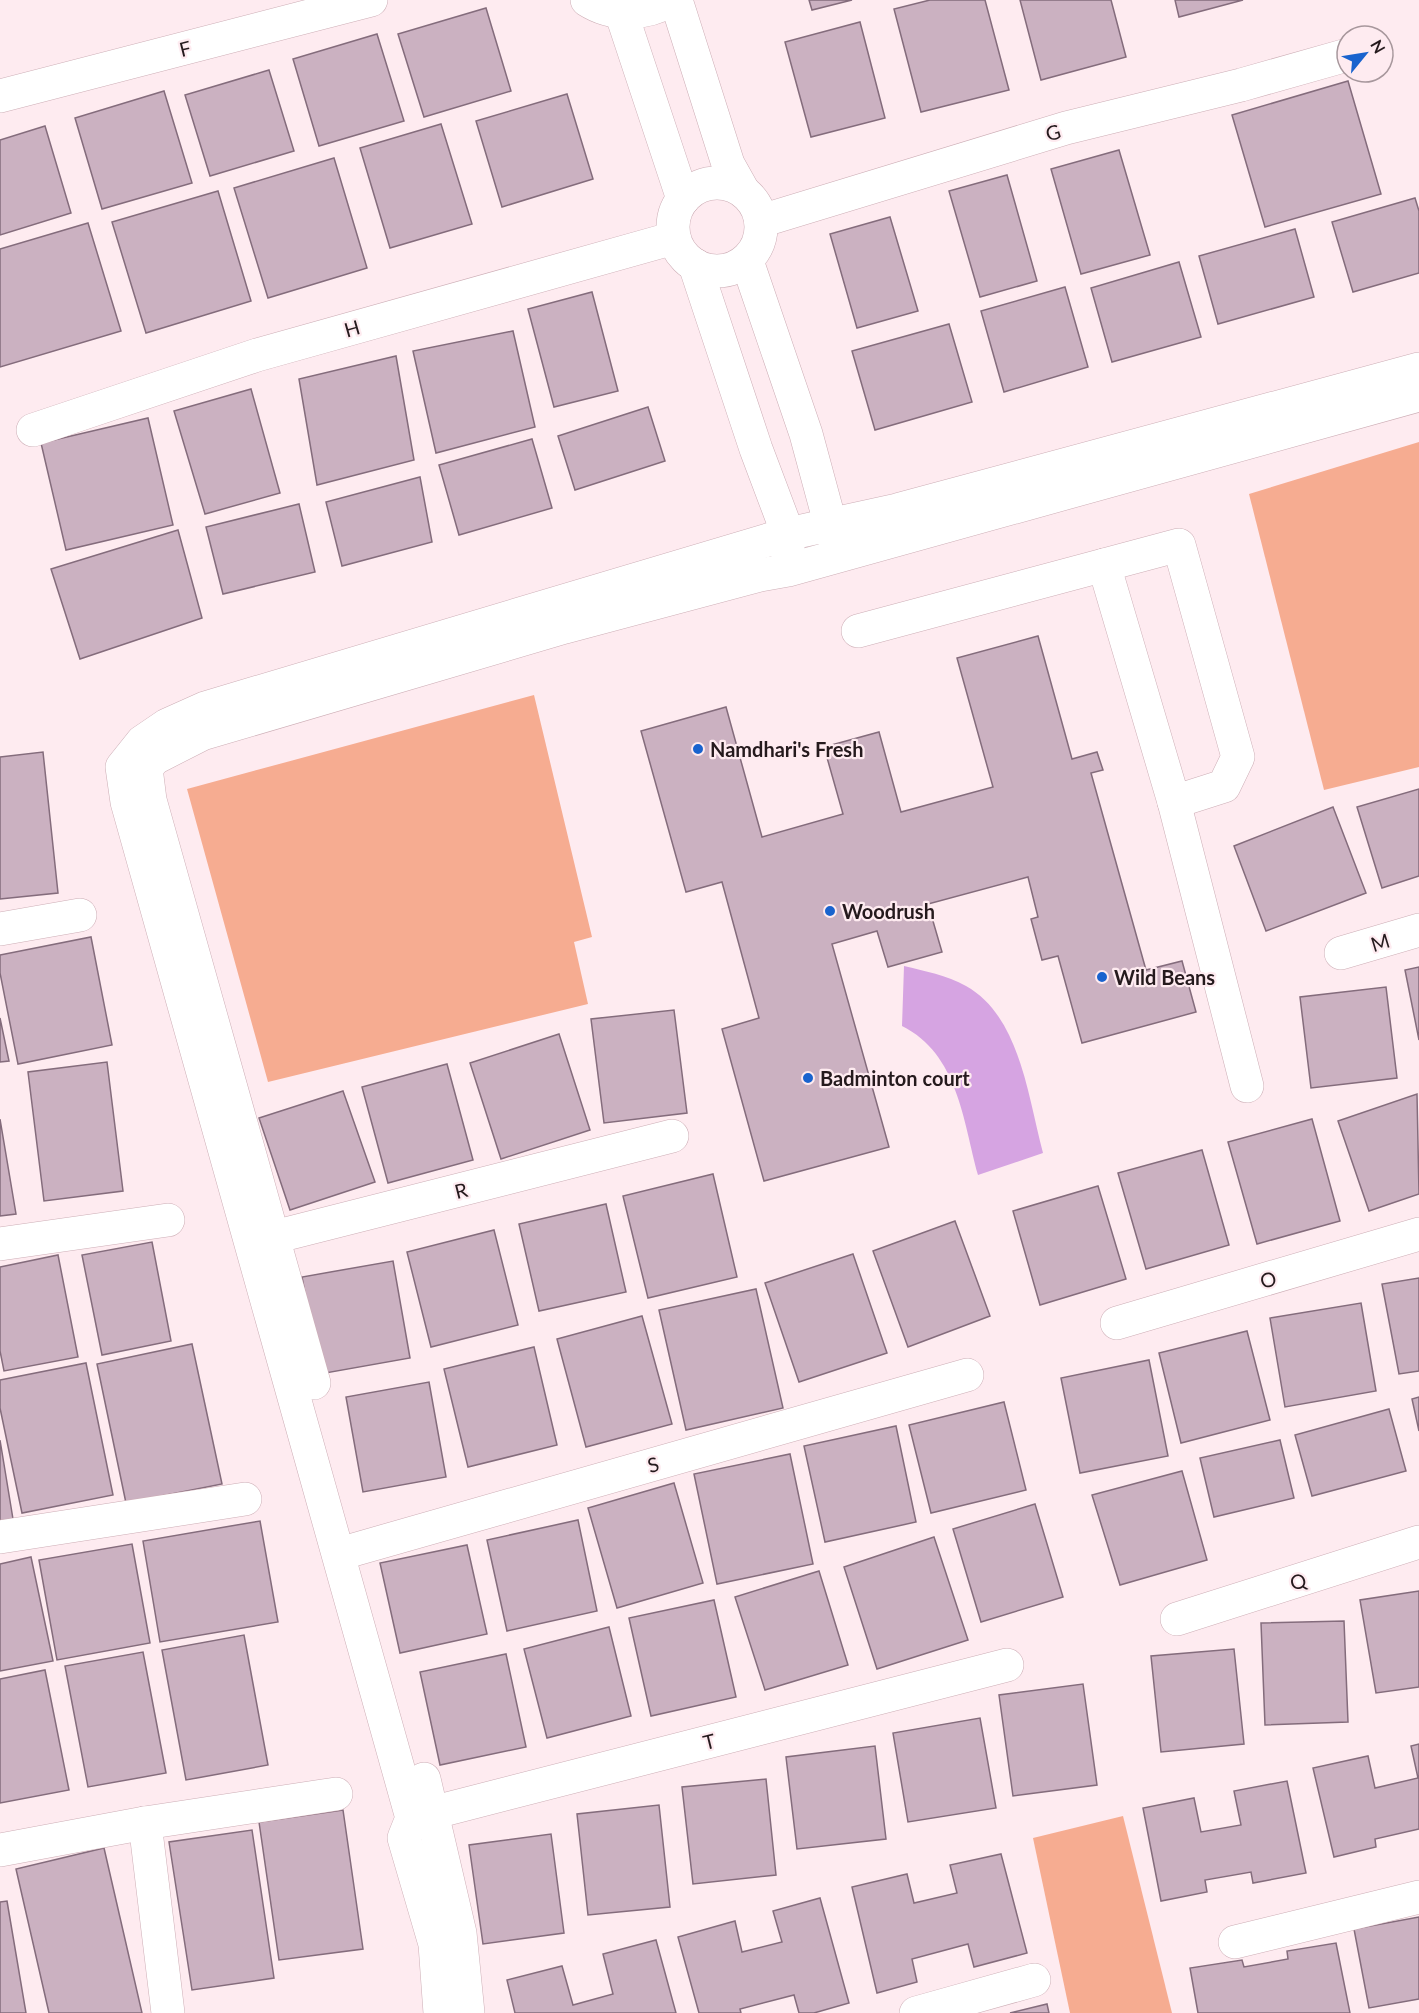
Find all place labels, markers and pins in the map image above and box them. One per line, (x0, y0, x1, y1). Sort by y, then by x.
place label: Namdhari's Fresh (710, 737, 863, 761)
marker: Namdhari's Fresh (691, 742, 705, 756)
place label: Woodrush (842, 899, 935, 923)
marker: Woodrush (823, 904, 837, 918)
place label: Wild Beans (1114, 965, 1215, 989)
marker: Wild Beans (1095, 970, 1109, 984)
place label: Badminton court (820, 1066, 970, 1090)
marker: Badminton court (801, 1071, 815, 1085)

